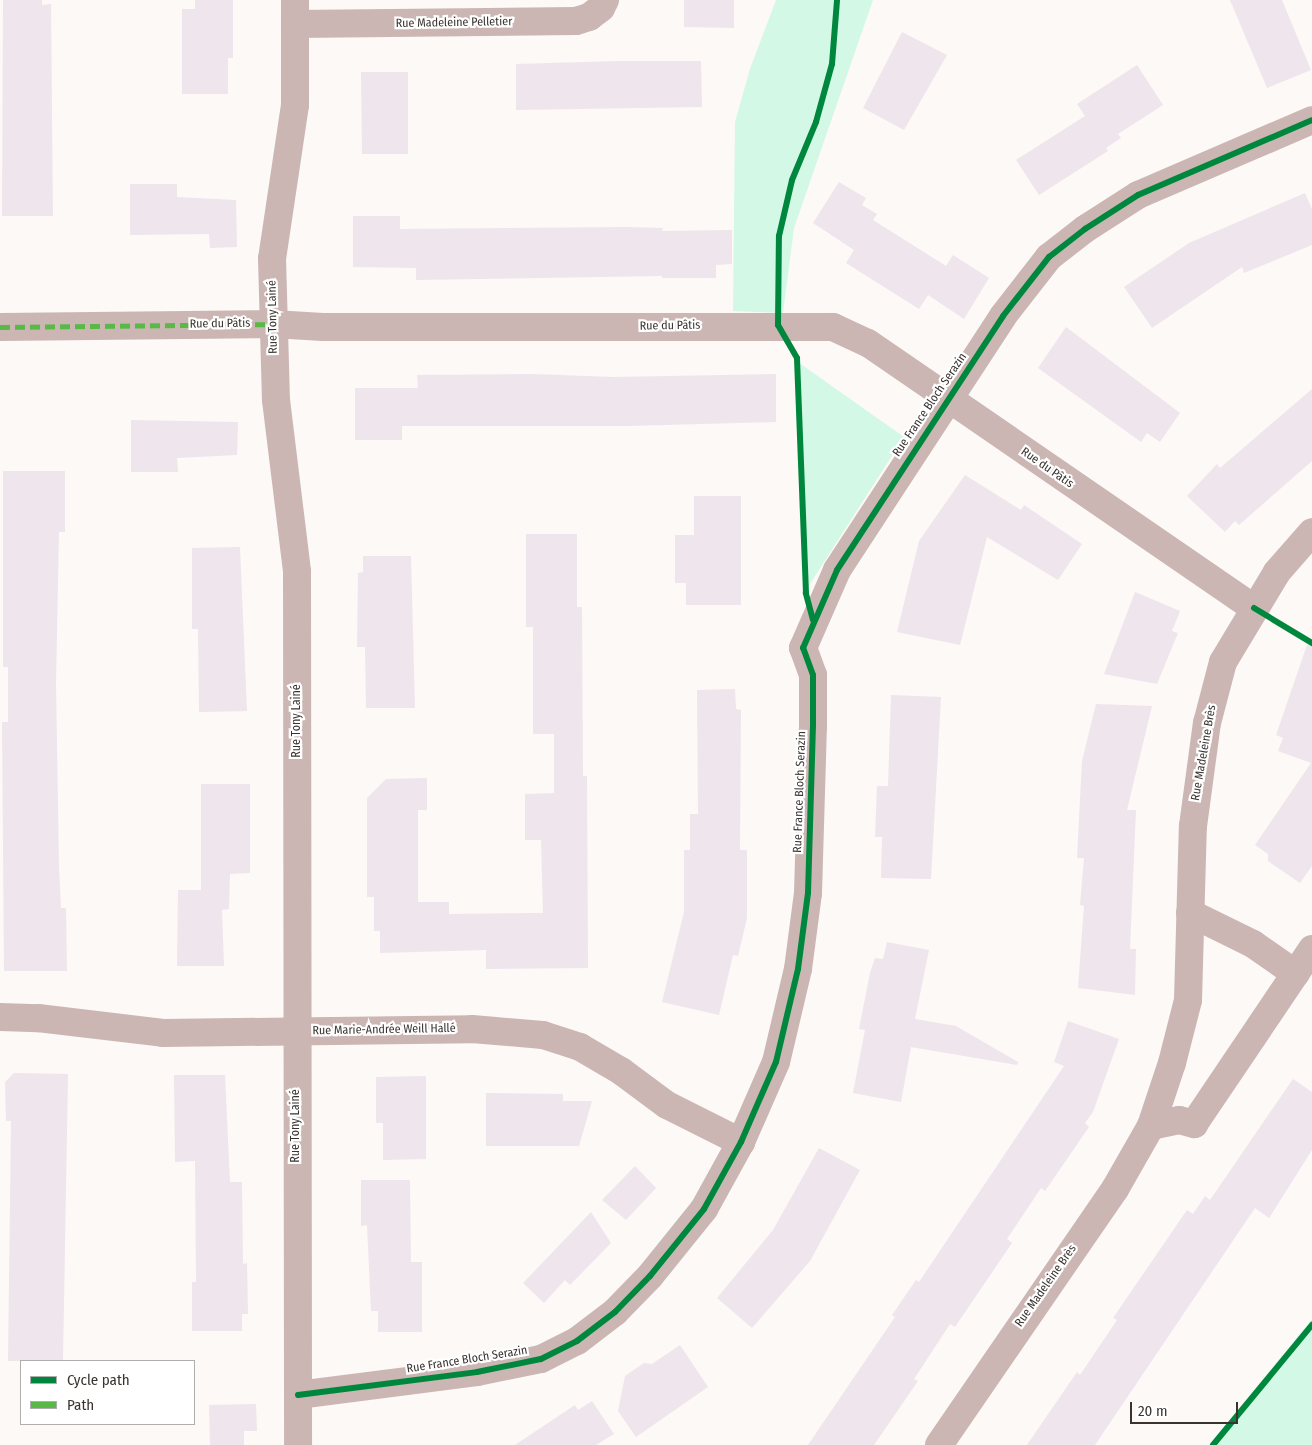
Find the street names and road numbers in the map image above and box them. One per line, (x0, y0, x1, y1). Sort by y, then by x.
street label: Rue Madeleine Pelletier (396, 15, 512, 31)
street label: Rue Tony Lainé (265, 280, 281, 354)
street label: Rue du Pâtis (190, 316, 250, 332)
street label: Rue du Pâtis (640, 318, 700, 334)
street label: Rue France Bloch Serazin (890, 350, 970, 460)
street label: Rue du Pâtis (1018, 445, 1076, 491)
street label: Rue Tony Lainé (290, 684, 304, 758)
street label: Rue Madeleine Brès (1188, 704, 1220, 802)
street label: Rue France Bloch Serazin (791, 731, 809, 853)
street label: Rue Marie-Andrée Weill Hallé (312, 1022, 456, 1038)
street label: Rue Tony Lainé (289, 1089, 303, 1163)
street label: Rue Madeleine Brès (1012, 1242, 1080, 1330)
street label: Rue France Bloch Serazin (406, 1343, 528, 1377)

